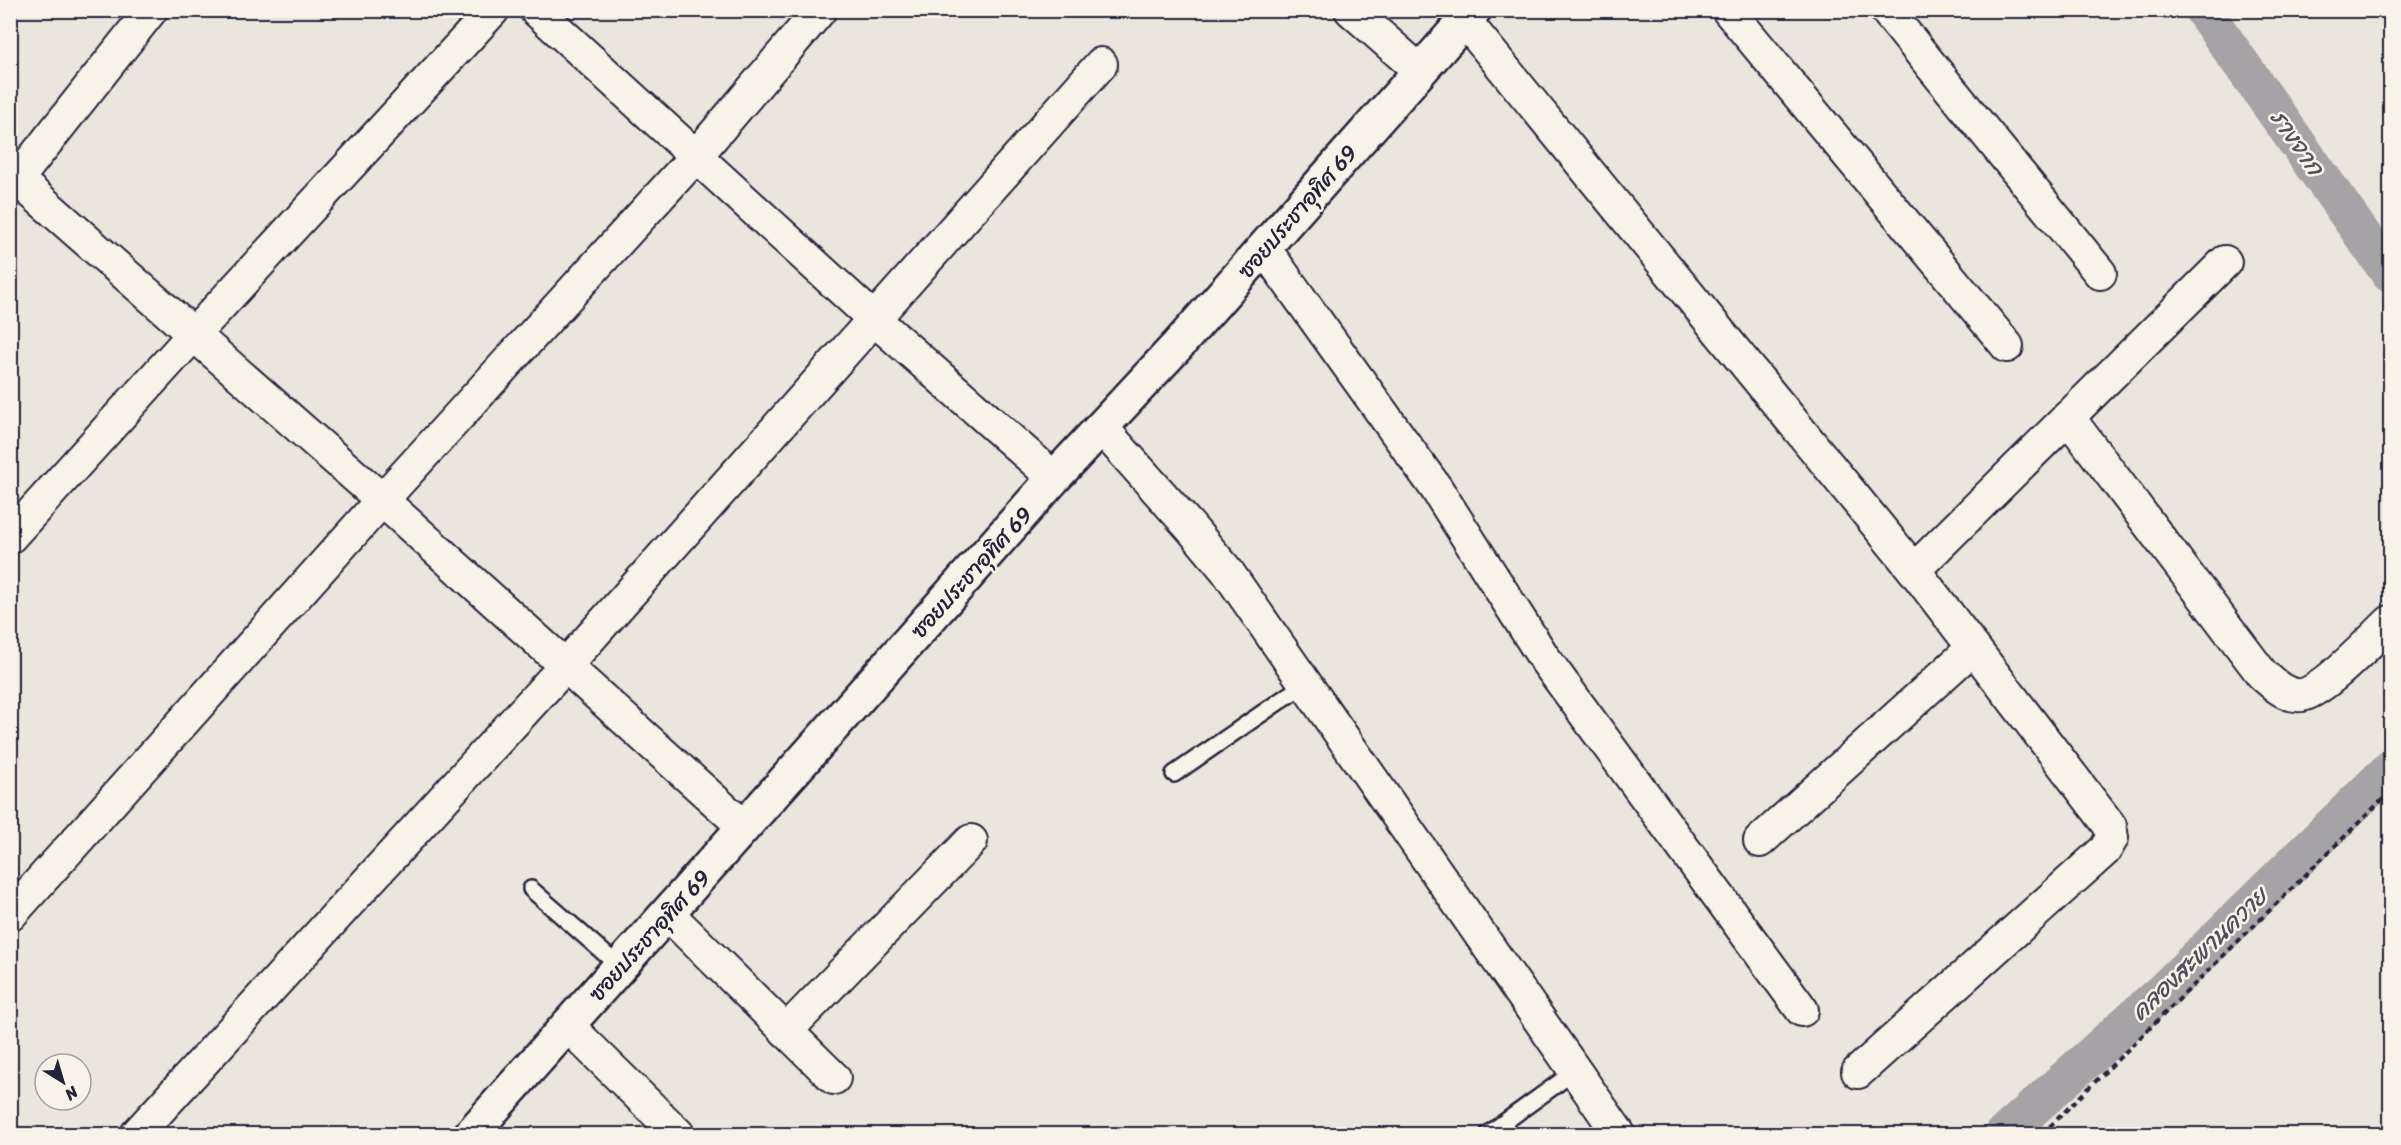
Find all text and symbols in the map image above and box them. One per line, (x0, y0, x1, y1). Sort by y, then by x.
water label: รางจาก (2259, 100, 2336, 185)
street label: ซอยประชาอุทิศ 69 (1228, 135, 1367, 288)
street label: ซอยประชาอุทิศ 69 (901, 497, 1042, 648)
street label: ซอยประชาอุทิศ 69 (579, 860, 720, 1011)
water label: คลองสะพานควาย (2120, 875, 2280, 1031)
north arrow (33, 1052, 93, 1112)
text: N (58, 1078, 86, 1109)

